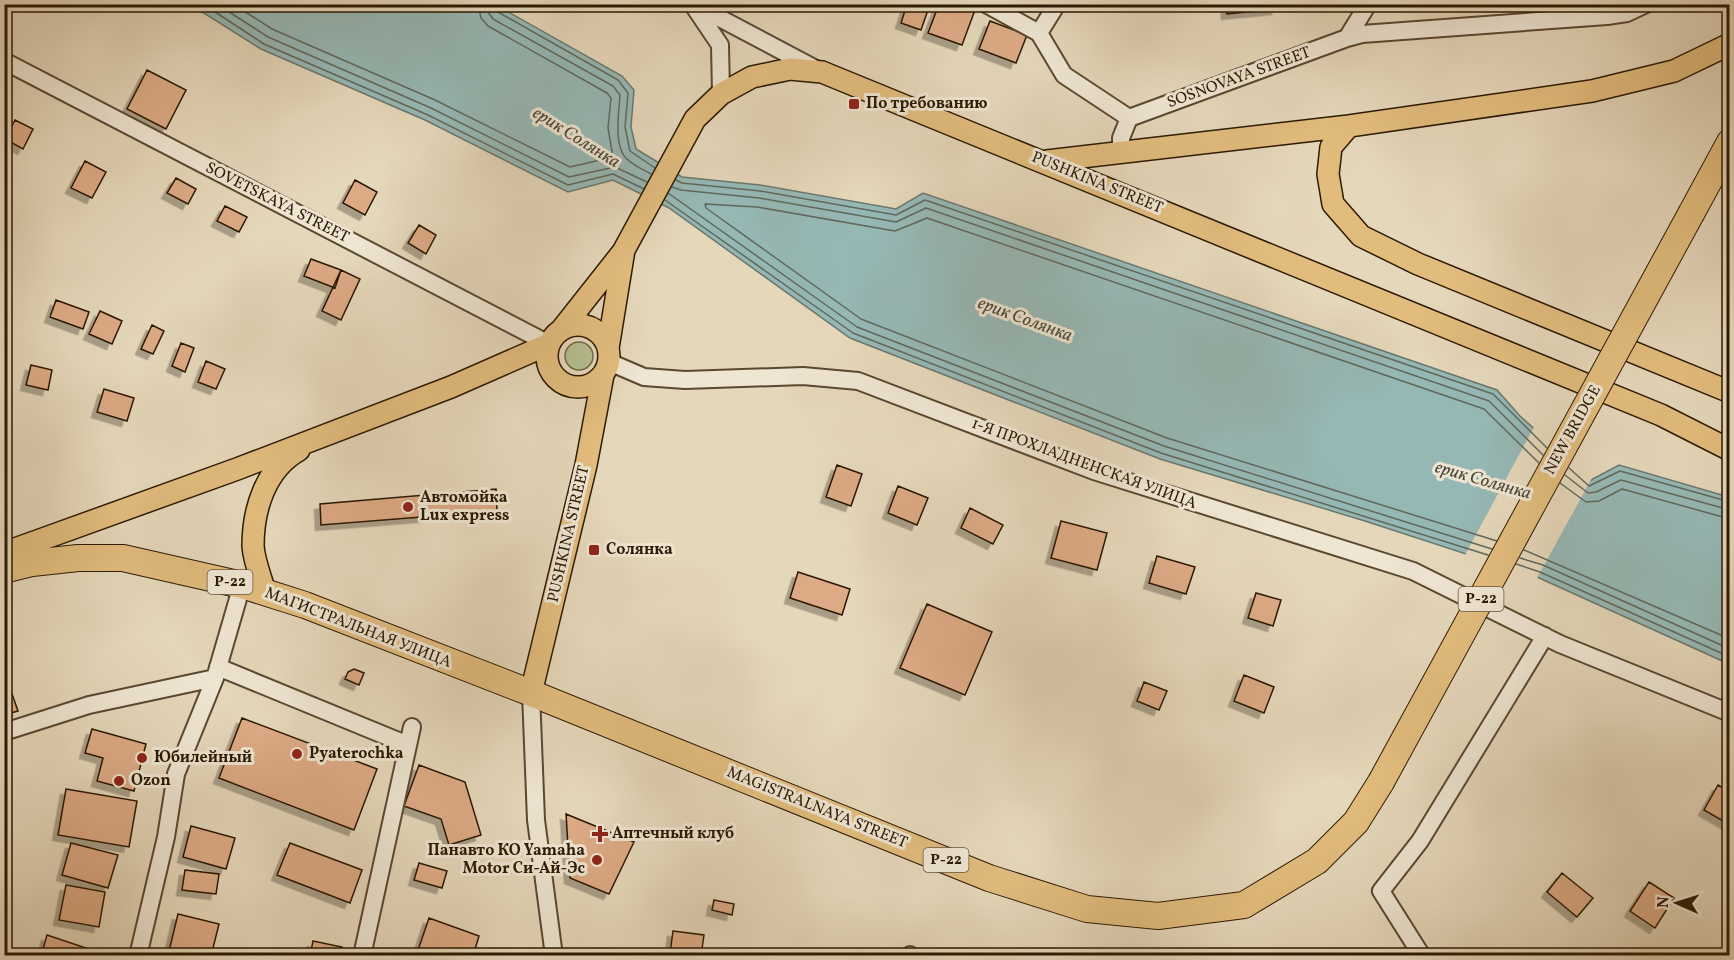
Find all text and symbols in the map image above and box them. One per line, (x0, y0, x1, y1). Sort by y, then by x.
street label: SOSNOVAYA STREET (1164, 42, 1314, 114)
place label: По требованию (866, 93, 988, 115)
marker: По требованию (847, 97, 861, 111)
water label: ерик Солянка (527, 101, 625, 175)
street label: PUSHKINA STREET (1028, 147, 1166, 219)
street label: SOVETSKAYA STREET (201, 157, 353, 249)
water label: ерик Солянка (974, 291, 1076, 349)
street label: NEW BRIDGE (1539, 381, 1607, 479)
street label: 1-Я ПРОХЛАДНЕНСКАЯ УЛИЦА (968, 413, 1200, 515)
water label: ерик Солянка (1432, 455, 1534, 507)
street label: PUSHKINA STREET (543, 463, 595, 605)
place label: Автомойка Lux express (420, 487, 509, 527)
marker: Автомойка Lux express (401, 500, 415, 514)
place label: Солянка (606, 539, 673, 561)
marker: Солянка (587, 543, 601, 557)
road number: Р-22 (208, 570, 252, 594)
street label: МАГИСТРАЛЬНАЯ УЛИЦА (261, 582, 455, 674)
road number: Р-22 (1458, 587, 1504, 611)
place label: Pyaterochka (309, 743, 404, 765)
place label: Юбилейный (154, 747, 252, 769)
marker: Pyaterochka (290, 747, 304, 761)
marker: Юбилейный (135, 751, 149, 765)
street label: MAGISTRALNAYA STREET (723, 762, 911, 854)
place label: Ozon (131, 770, 171, 792)
marker: Ozon (112, 774, 126, 788)
place label: Аптечный клуб (612, 823, 734, 845)
marker: Аптечный клуб (593, 827, 607, 841)
place label: Панавто КО Yamaha Motor Си-Ай-Эс (427, 840, 586, 880)
road number: Р-22 (924, 848, 968, 872)
marker: Панавто КО Yamaha Motor Си-Ай-Эс (590, 853, 604, 867)
north arrow (1647, 873, 1707, 933)
text: N (1653, 896, 1675, 909)

